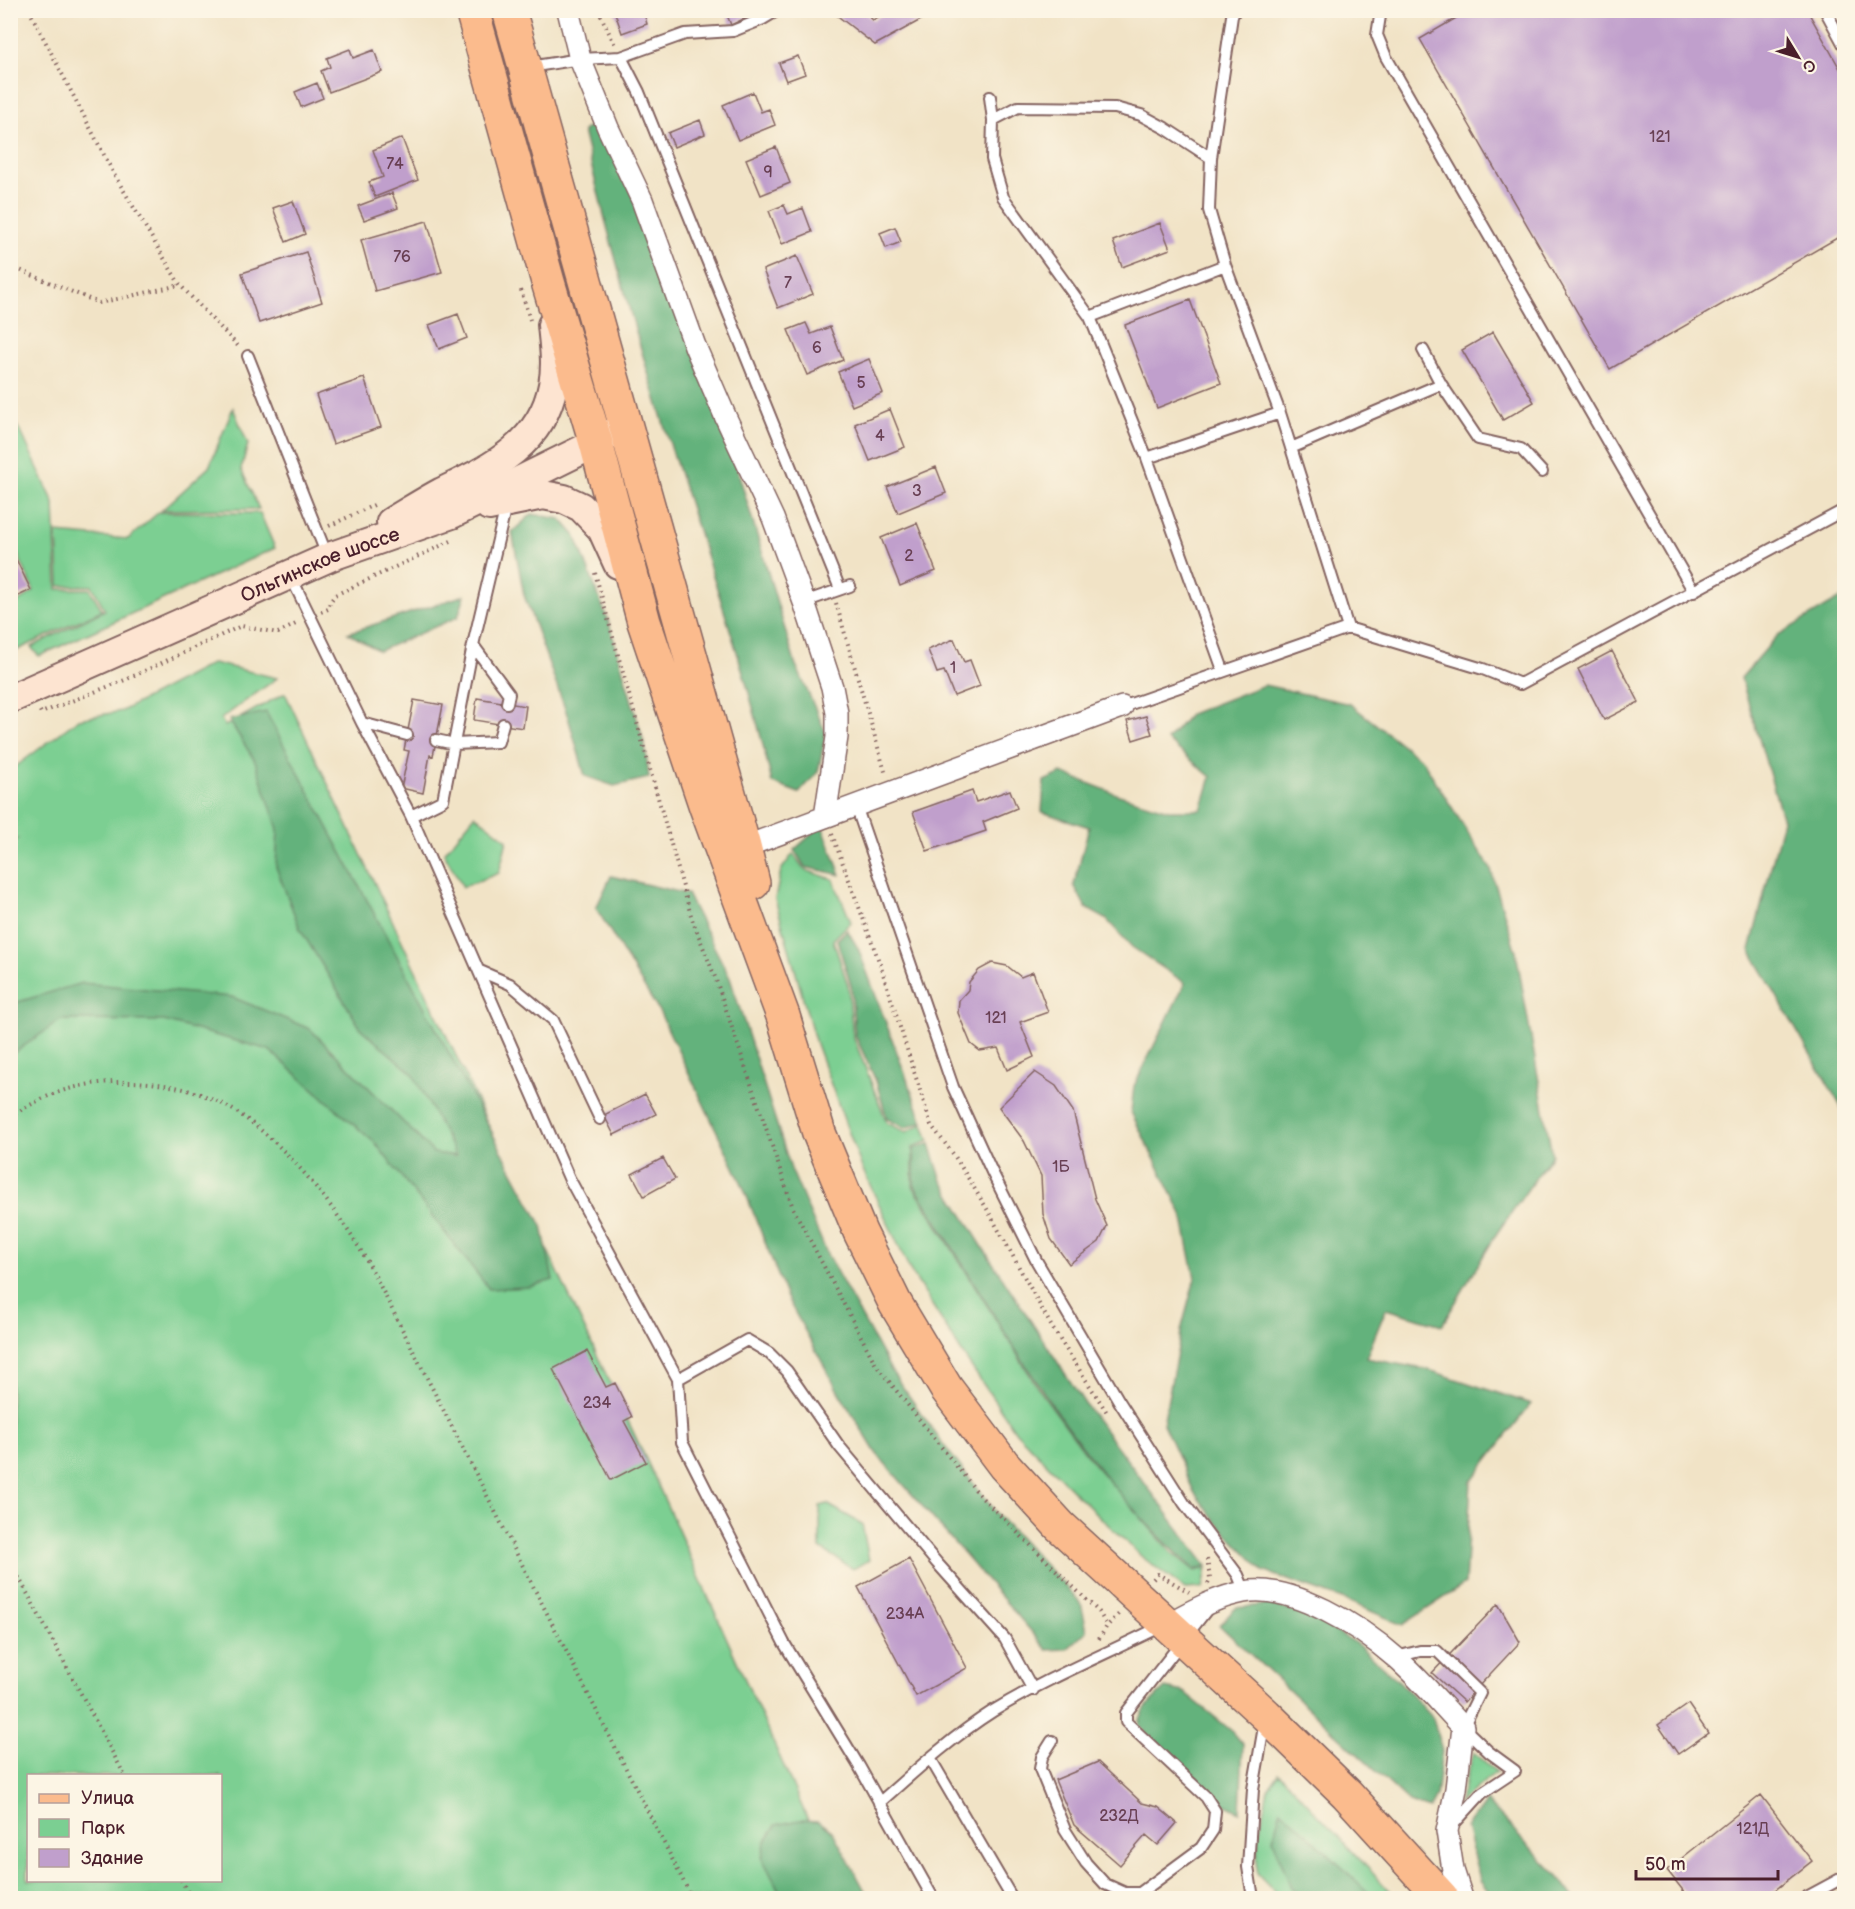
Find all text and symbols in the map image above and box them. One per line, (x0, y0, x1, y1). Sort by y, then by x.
north arrow (1768, 27, 1828, 87)
text: С (1798, 55, 1820, 76)
house number: 121 (1649, 128, 1671, 147)
house number: 74 (386, 155, 404, 174)
house number: 9 (763, 163, 773, 182)
house number: 76 (393, 248, 411, 267)
house number: 7 (784, 274, 792, 293)
house number: 6 (812, 339, 822, 358)
house number: 5 (856, 374, 866, 393)
house number: 4 (875, 427, 885, 446)
house number: 3 (912, 482, 922, 501)
street label: Ольгинское шоссе (237, 522, 403, 608)
house number: 2 (904, 547, 914, 566)
house number: 1 (950, 659, 956, 678)
house number: 121 (985, 1009, 1007, 1028)
house number: 1Б (1052, 1158, 1071, 1177)
house number: 234 (583, 1394, 612, 1413)
house number: 234А (886, 1605, 925, 1624)
legend (27, 1774, 222, 1882)
text: Улица (81, 1788, 135, 1809)
house number: 232Д (1099, 1807, 1139, 1826)
text: Парк (81, 1818, 125, 1839)
house number: 121Д (1737, 1820, 1769, 1839)
scale bar (1636, 1843, 1778, 1881)
text: Здание (81, 1848, 143, 1869)
text: 50 m (1645, 1854, 1686, 1875)

